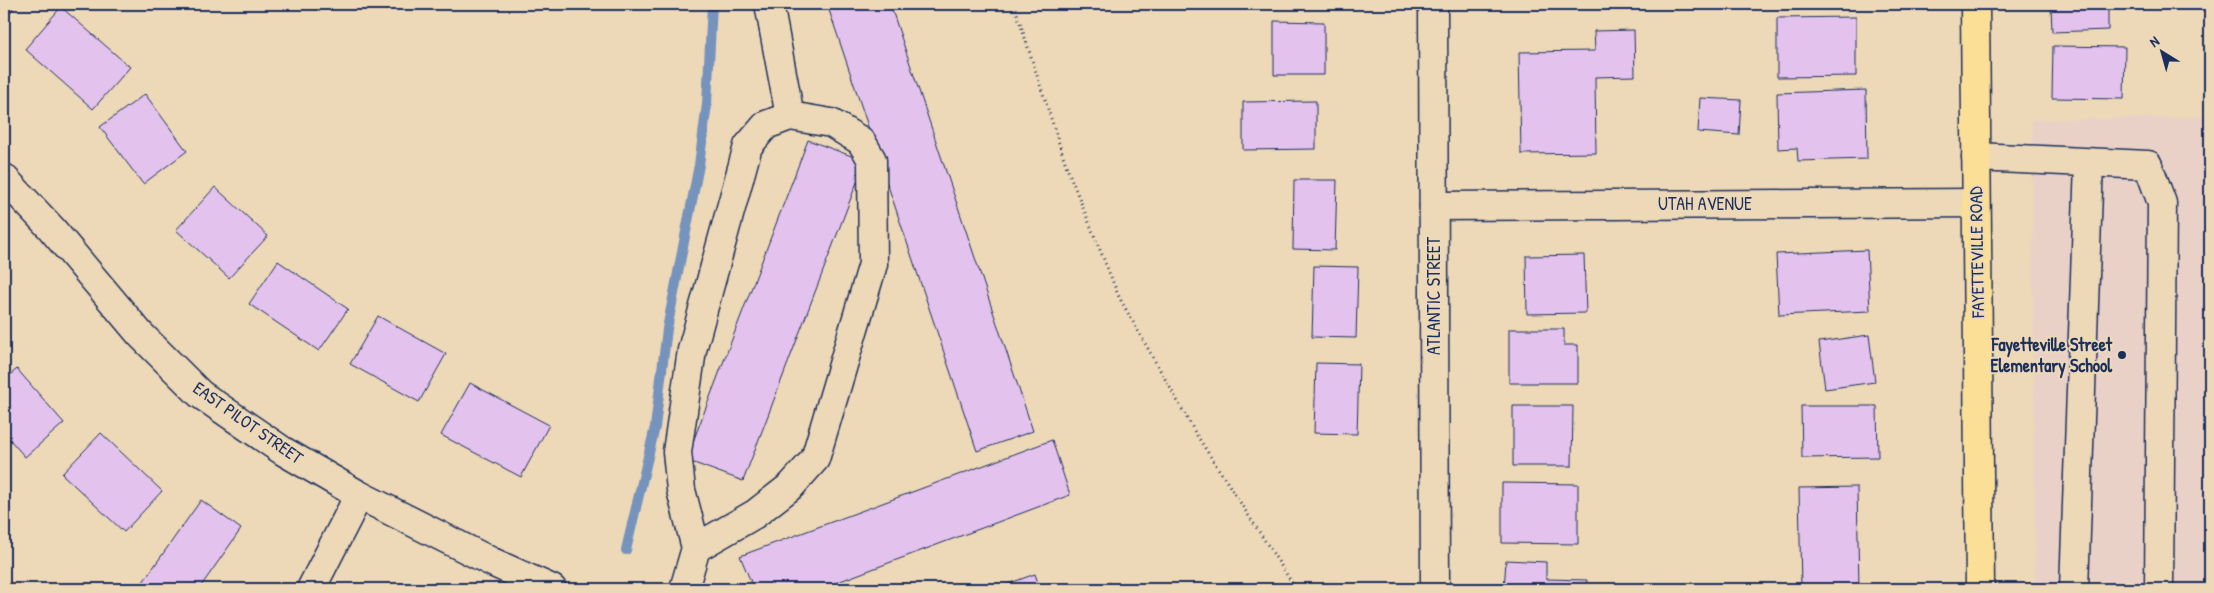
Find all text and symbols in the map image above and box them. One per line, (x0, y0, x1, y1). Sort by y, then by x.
north arrow (2136, 28, 2186, 78)
text: N (2145, 31, 2163, 51)
street label: FAYETTEVILLE ROAD (1963, 186, 1990, 319)
street label: UTAH AVENUE (1658, 191, 1752, 216)
street label: ATLANTIC STREET (1421, 236, 1446, 355)
place label: Fayetteville Street Elementary School (1991, 332, 2113, 379)
marker: Fayetteville Street Elementary School (2116, 349, 2128, 361)
street label: EAST PILOT STREET (188, 375, 309, 470)

